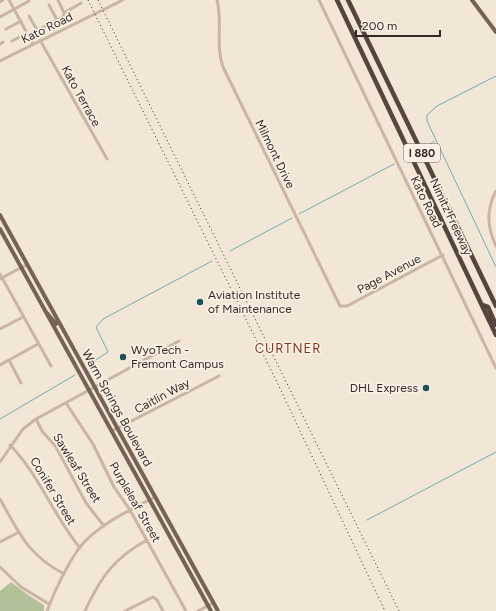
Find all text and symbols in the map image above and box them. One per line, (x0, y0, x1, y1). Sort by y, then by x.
street label: Kato Road (19, 10, 75, 46)
scale bar (356, 12, 440, 38)
text: 200 m (362, 19, 397, 33)
street label: Kato Terrace (59, 63, 104, 129)
street label: Milmont Drive (252, 117, 298, 191)
road number: I 880 (404, 144, 440, 162)
street label: Kato Road (408, 174, 444, 230)
street label: Nimitz Freeway (427, 176, 475, 258)
street label: Page Avenue (355, 251, 424, 297)
place label: Aviation Institute of Maintenance (208, 288, 301, 316)
marker: Aviation Institute of Maintenance (195, 297, 205, 307)
district label: CURTNER (255, 341, 321, 356)
place label: WyoTech - Fremont Campus (131, 343, 224, 371)
street label: Warm Springs Boulevard (79, 347, 155, 469)
marker: WyoTech - Fremont Campus (118, 352, 128, 362)
street label: Caitlin Way (132, 375, 193, 416)
place label: DHL Express (350, 381, 418, 395)
marker: DHL Express (421, 383, 431, 393)
street label: Sawleaf Street (50, 431, 104, 506)
street label: Conifer Street (27, 455, 79, 528)
street label: Purpleleaf Street (106, 459, 164, 545)

